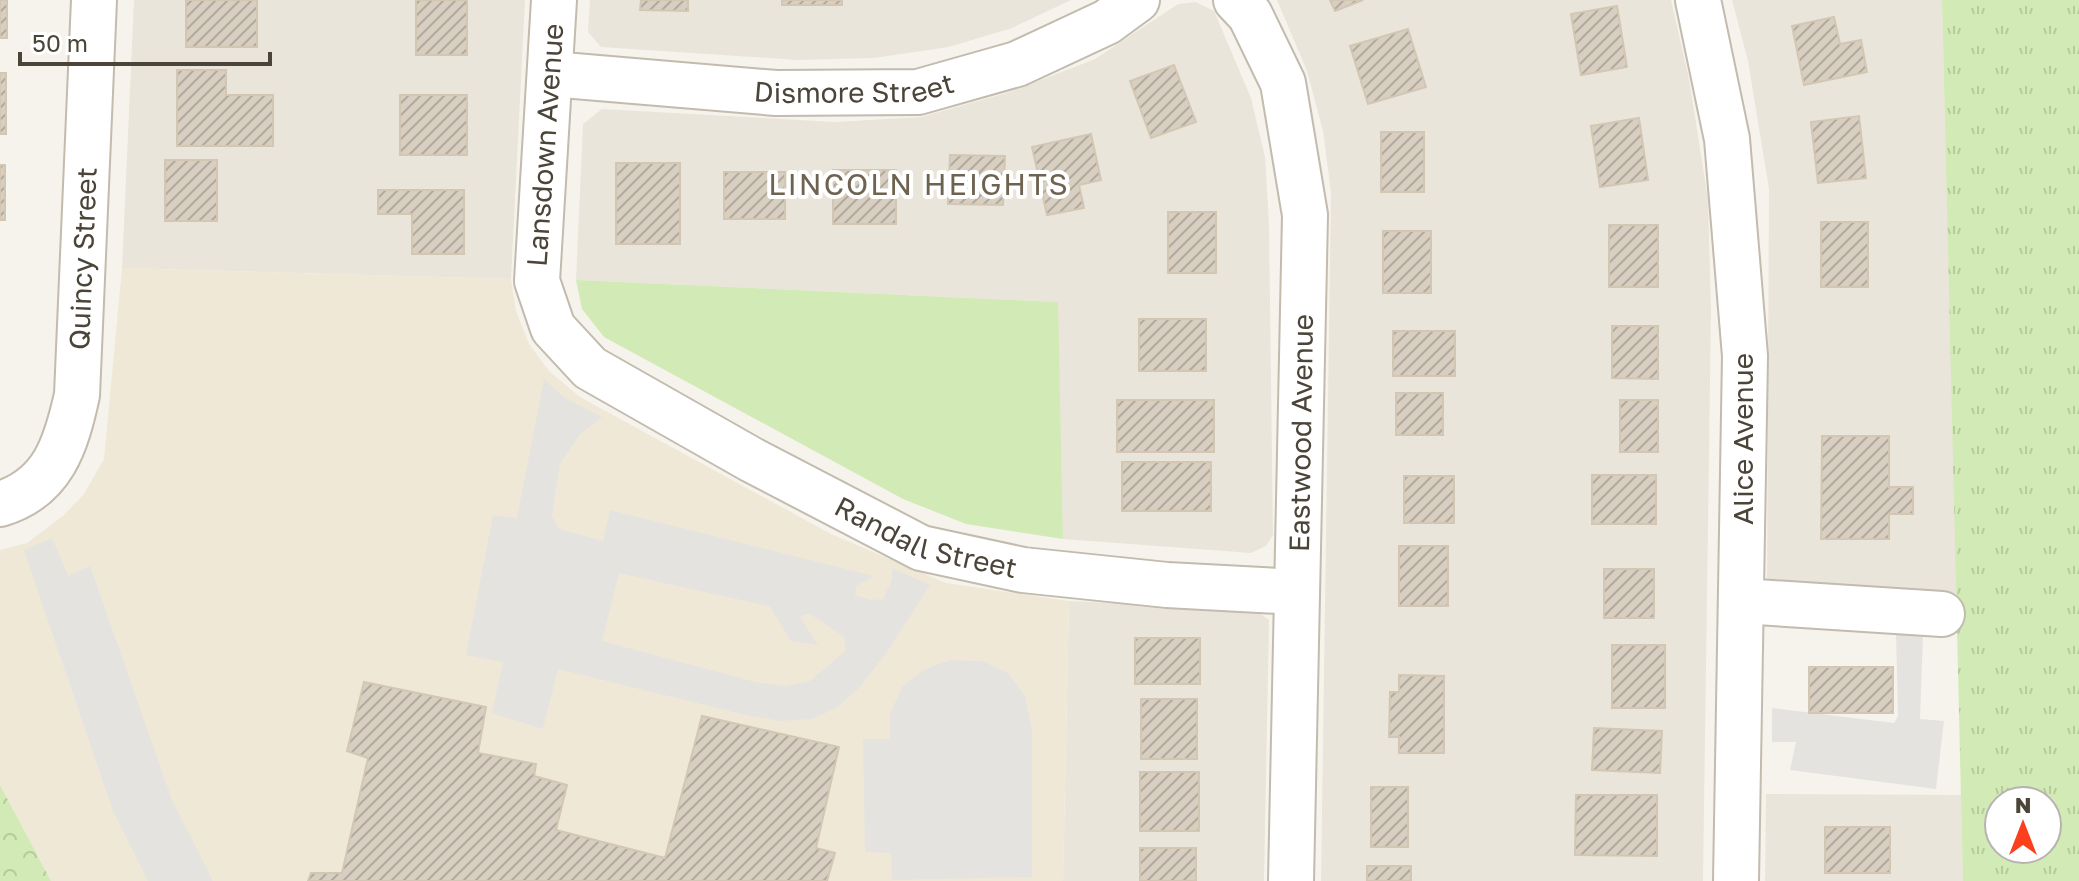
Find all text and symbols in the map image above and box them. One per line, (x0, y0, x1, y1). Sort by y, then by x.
scale bar (20, 16, 270, 66)
street label: Lansdown Avenue (520, 22, 569, 268)
text: 50 m (32, 28, 88, 57)
street label: Dismore Street (753, 66, 957, 109)
district label: LINCOLN HEIGHTS (768, 166, 1070, 202)
street label: Quincy Street (62, 167, 103, 351)
street label: Eastwood Avenue (1282, 314, 1319, 552)
street label: Alice Avenue (1726, 353, 1759, 525)
street label: Randall Street (829, 489, 1020, 584)
north arrow (1983, 785, 2063, 865)
text: N (2015, 791, 2031, 818)

